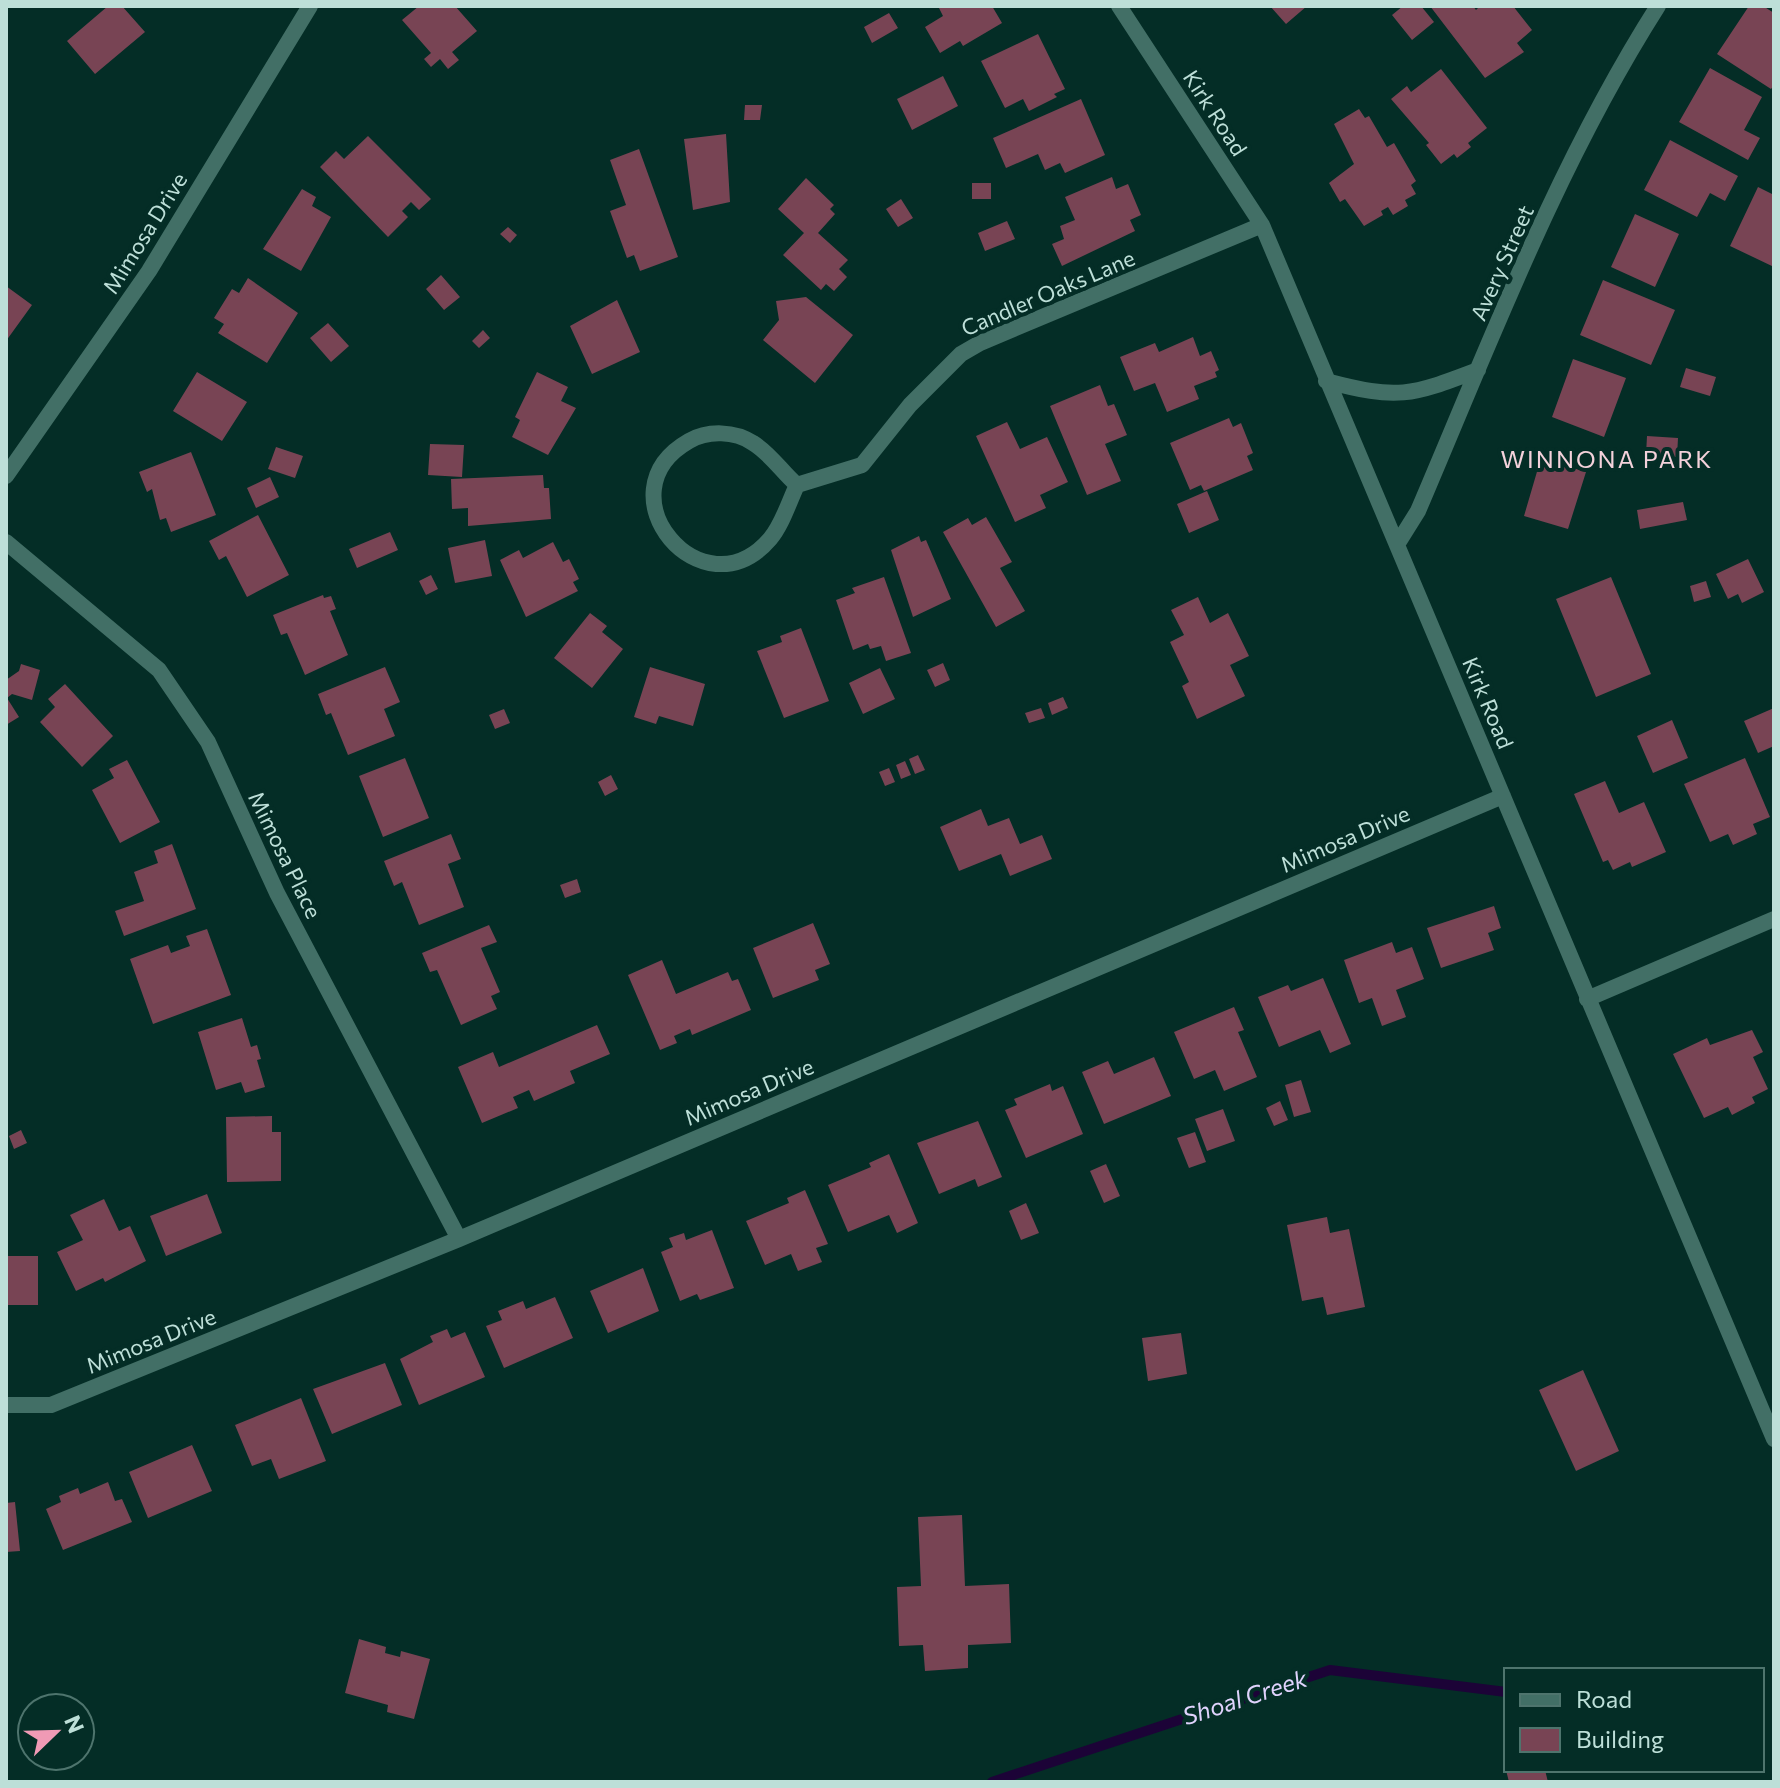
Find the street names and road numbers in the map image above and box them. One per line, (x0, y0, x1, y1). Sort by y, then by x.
street label: Kirk Road (1178, 65, 1253, 161)
street label: Mimosa Drive (97, 167, 193, 298)
street label: Avery Street (1464, 201, 1539, 325)
street label: Candler Oaks Lane (957, 244, 1139, 341)
street label: Kirk Road (1457, 653, 1520, 753)
street label: Mimosa Place (243, 787, 328, 923)
street label: Mimosa Drive (1276, 799, 1413, 878)
street label: Mimosa Drive (680, 1052, 817, 1131)
street label: Mimosa Drive (82, 1302, 220, 1379)

